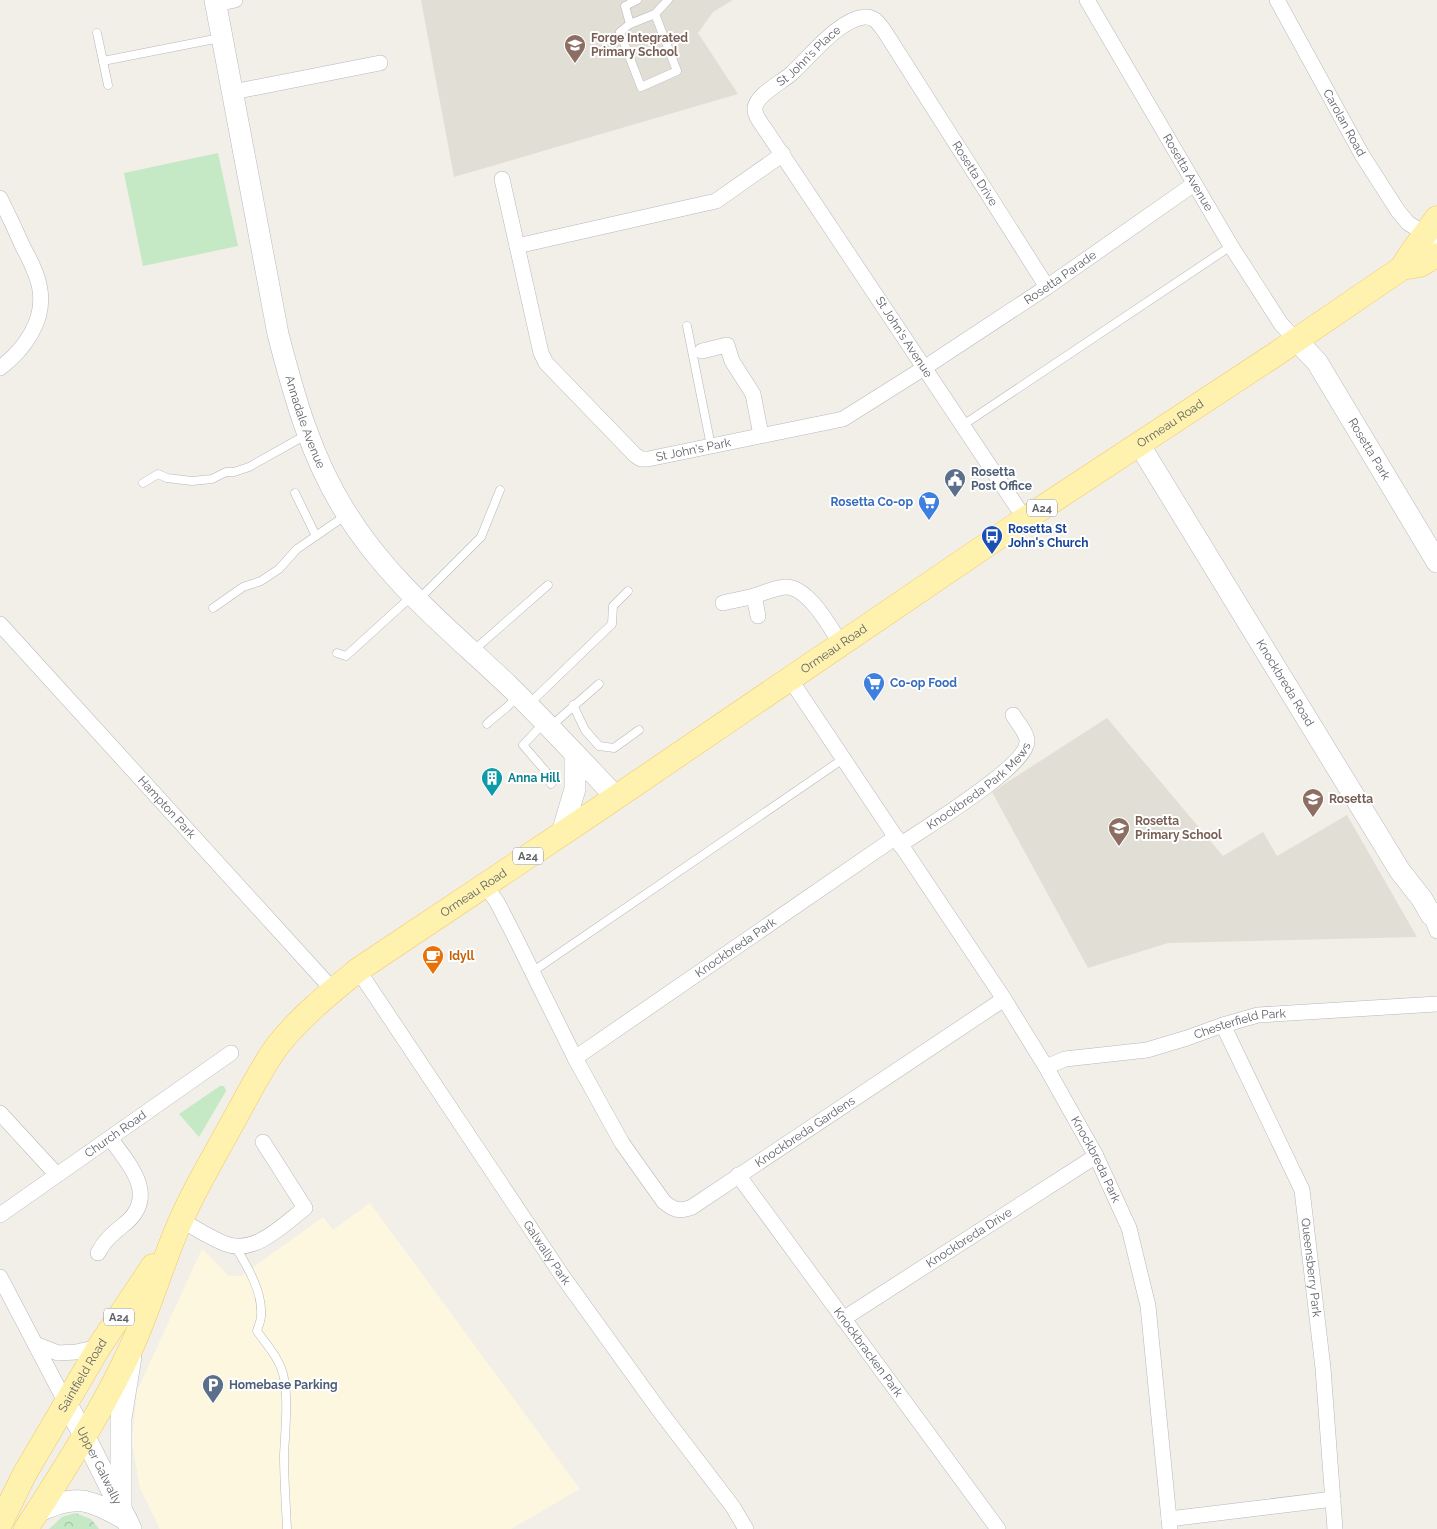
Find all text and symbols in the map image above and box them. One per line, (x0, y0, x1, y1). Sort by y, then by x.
street label: St John's Place (774, 23, 843, 89)
place label: Forge Integrated Primary School (591, 31, 688, 59)
school or university icon: Forge Integrated Primary School (563, 33, 587, 64)
street label: Carolan Road (1320, 87, 1368, 159)
street label: Rosetta Avenue (1160, 132, 1216, 214)
street label: Rosetta Drive (949, 139, 1001, 208)
street label: Rosetta Parade (1021, 248, 1099, 307)
street label: St John's Avenue (873, 294, 935, 380)
street label: Annadale Avenue (282, 374, 328, 471)
street label: Ormeau Road (1134, 397, 1206, 450)
street label: Rosetta Park (1345, 416, 1394, 483)
street label: St John's Park (655, 435, 733, 464)
place label: Rosetta Post Office (971, 465, 1032, 493)
public building icon: Rosetta Post Office (943, 467, 967, 498)
supermarket icon: Rosetta Co-op (917, 490, 941, 521)
place label: Rosetta Co-op (831, 495, 913, 509)
road number: A24 (1027, 499, 1057, 516)
place label: Rosetta St John's Church (1008, 522, 1088, 550)
bus stop icon: Rosetta St John's Church (980, 524, 1004, 555)
street label: Ormeau Road (798, 622, 870, 676)
street label: Knockbreda Road (1253, 637, 1317, 729)
supermarket icon: Co-op Food (862, 671, 886, 702)
place label: Co-op Food (890, 676, 957, 690)
street label: Knockbreda Park Mews (924, 741, 1034, 832)
building icon: Anna Hill (480, 766, 504, 797)
place label: Anna Hill (508, 771, 560, 785)
street label: Hampton Park (135, 773, 199, 842)
school or university icon: Rosetta (1301, 787, 1325, 818)
place label: Rosetta (1329, 792, 1373, 806)
place label: Rosetta Primary School (1135, 814, 1222, 842)
school or university icon: Rosetta Primary School (1107, 816, 1131, 847)
road number: A24 (513, 848, 543, 864)
street label: Ormeau Road (438, 866, 509, 920)
street label: Knockbreda Park (693, 914, 779, 980)
cafe icon: Idyll (421, 944, 445, 975)
place label: Idyll (449, 949, 474, 963)
street label: Chesterfield Park (1192, 1006, 1287, 1042)
street label: Knockbreda Gardens (752, 1093, 858, 1170)
street label: Church Road (82, 1108, 149, 1160)
street label: Knockbreda Park (1068, 1114, 1124, 1205)
street label: Knockbreda Drive (924, 1205, 1015, 1270)
street label: Queensberry Park (1298, 1217, 1324, 1318)
street label: Galwally Park (520, 1218, 574, 1288)
street label: Knockbracken Park (831, 1305, 906, 1400)
road number: A24 (104, 1308, 134, 1325)
street label: Saintfield Road (55, 1336, 110, 1415)
parking icon: Homebase Parking (201, 1373, 225, 1404)
place label: Homebase Parking (229, 1378, 338, 1392)
street label: Upper Galwally (74, 1424, 125, 1507)

